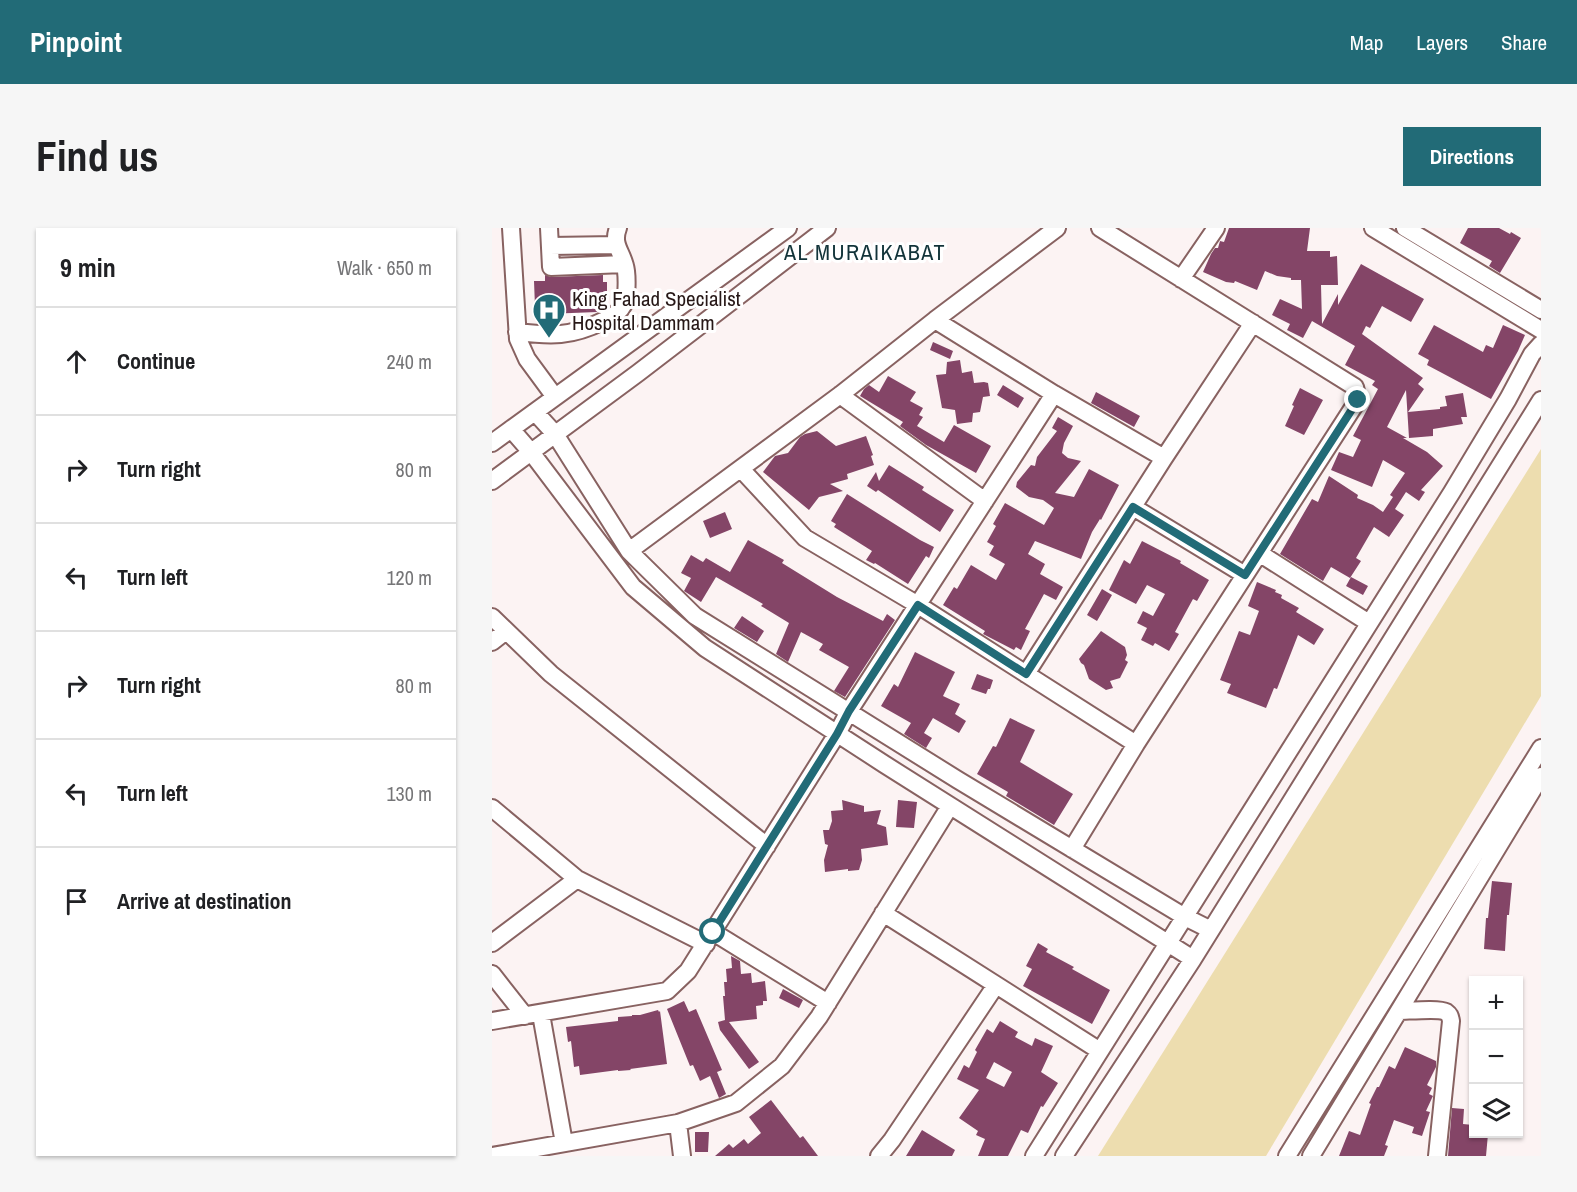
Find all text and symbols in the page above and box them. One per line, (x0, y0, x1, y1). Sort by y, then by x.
text: Pinpoint (30, 23, 122, 61)
text: Map (1350, 28, 1383, 57)
text: Layers (1416, 28, 1468, 57)
text: Share (1501, 28, 1547, 57)
button: Directions (1403, 127, 1541, 186)
text: Find us (36, 128, 158, 184)
district label: AL MURAIKABAT (783, 237, 946, 267)
text: 9 min (60, 250, 116, 285)
text: Walk · 650 m (337, 254, 432, 281)
place label: King Fahad Specialist Hospital Dammam (572, 284, 741, 337)
hospital icon: King Fahad Specialist Hospital Dammam (531, 292, 567, 339)
icon: ahead (60, 345, 93, 378)
text: Continue (117, 346, 195, 376)
text: 240 m (386, 348, 432, 375)
route end (1344, 386, 1370, 412)
icon: right (60, 453, 93, 486)
text: Turn right (117, 454, 201, 484)
text: 80 m (396, 456, 432, 483)
icon: left (60, 561, 93, 594)
text: Turn left (117, 562, 188, 592)
text: 120 m (386, 564, 432, 591)
icon: right (60, 669, 93, 702)
text: Turn right (117, 670, 201, 700)
text: 80 m (396, 672, 432, 699)
icon: left (60, 777, 93, 810)
text: Turn left (117, 778, 188, 808)
text: 130 m (386, 780, 432, 807)
icon: arrive (60, 885, 93, 918)
text: Arrive at destination (117, 886, 291, 916)
route start (699, 918, 725, 944)
map controls (1469, 976, 1523, 1138)
button: + (1469, 976, 1523, 1030)
button: − (1469, 1030, 1523, 1084)
button: layers (1469, 1084, 1523, 1138)

